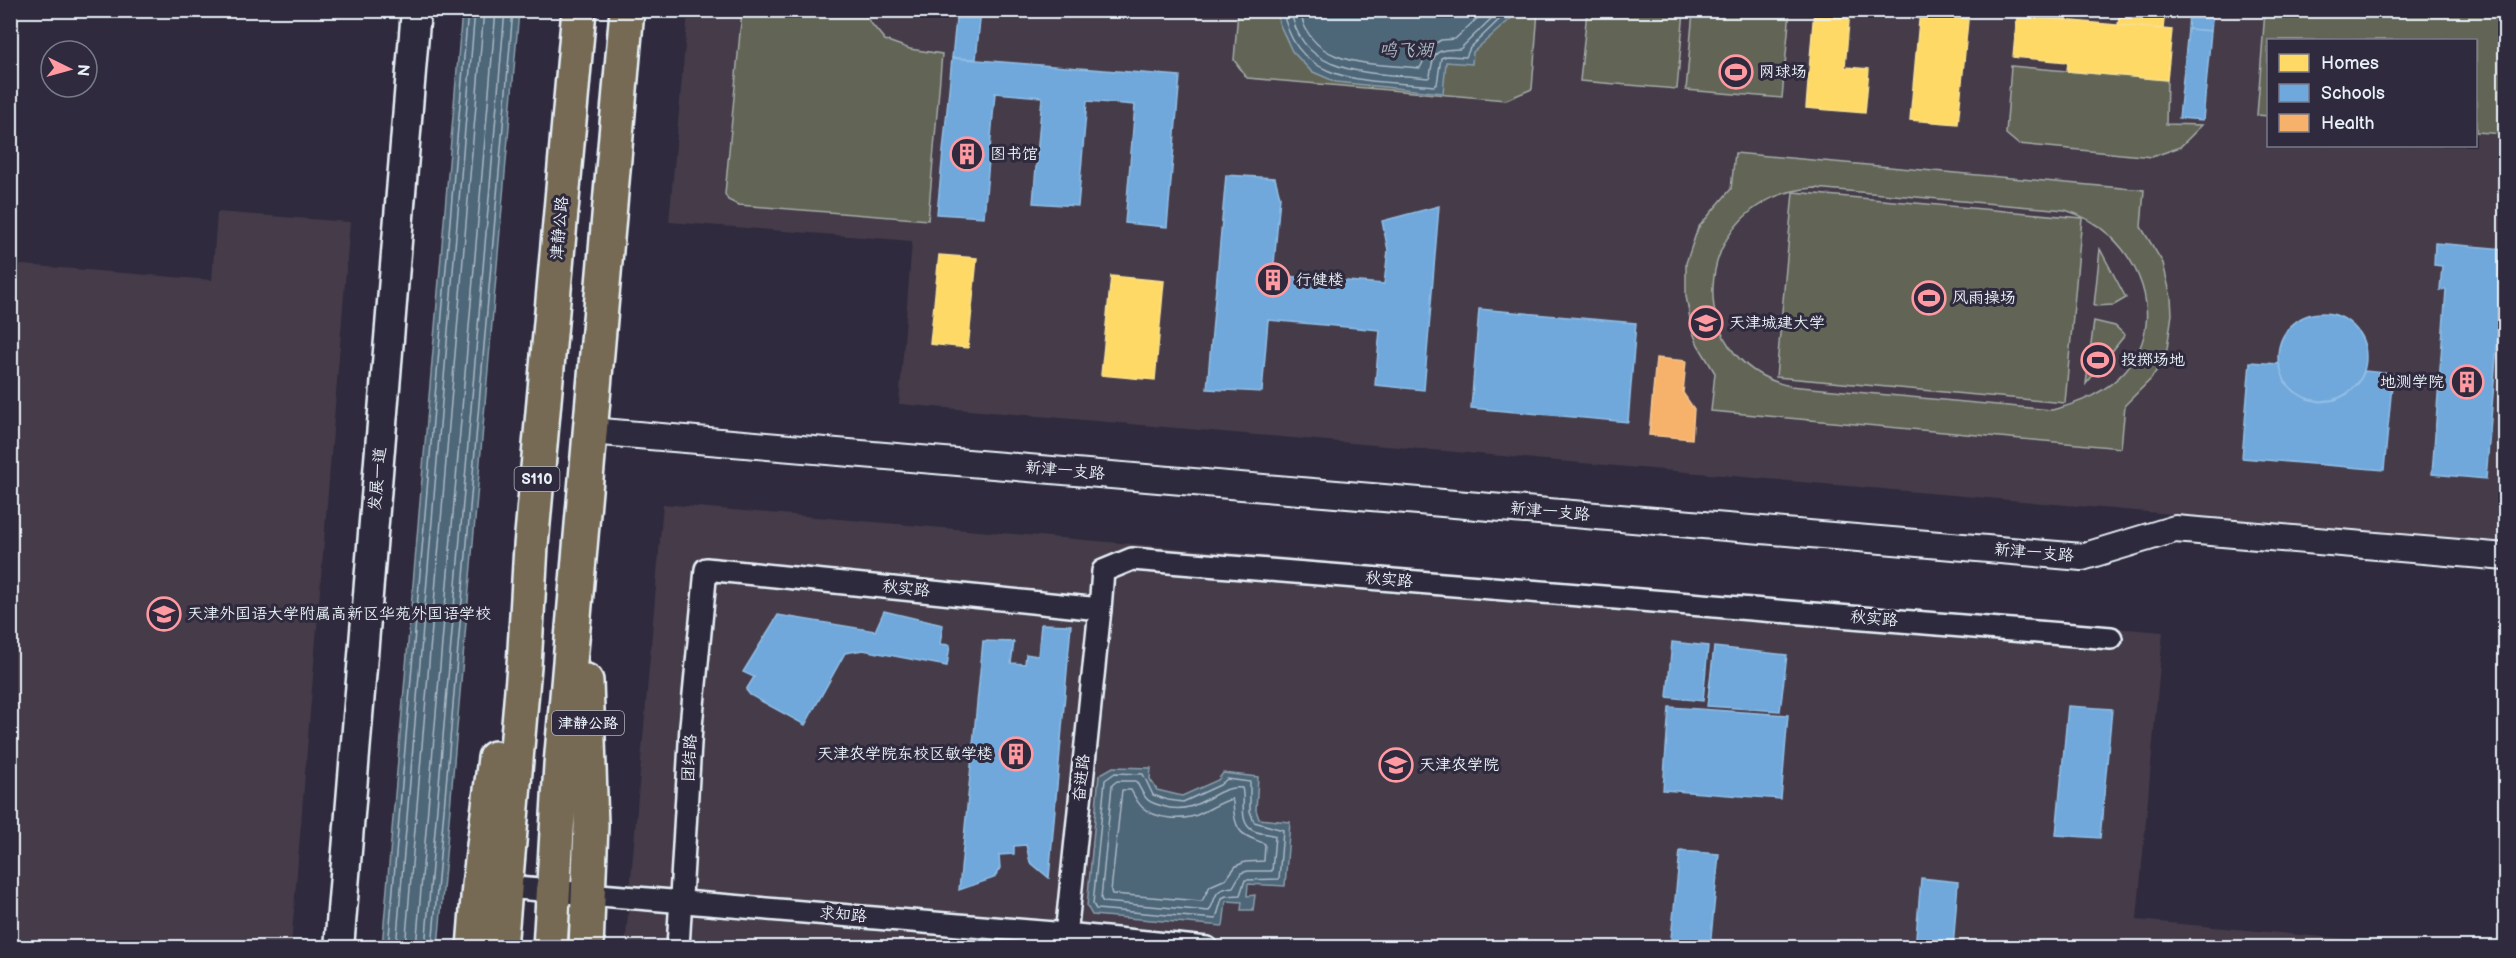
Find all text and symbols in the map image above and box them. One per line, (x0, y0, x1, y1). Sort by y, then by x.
north arrow (39, 39, 99, 99)
legend (2267, 39, 2477, 147)
water label: 鸣飞湖 (1379, 40, 1435, 61)
text: Homes (2321, 53, 2379, 74)
sports icon: 网球场 (1718, 54, 1754, 90)
text: N (72, 63, 92, 77)
place label: 网球场 (1759, 63, 1807, 82)
text: Schools (2321, 83, 2385, 104)
text: Health (2321, 113, 2375, 134)
building icon: 图书馆 (949, 136, 985, 172)
place label: 图书馆 (990, 145, 1038, 164)
street label: 津静公路 (548, 195, 572, 261)
building icon: 行健楼 (1255, 262, 1291, 298)
place label: 行健楼 (1296, 271, 1344, 290)
sports icon: 风雨操场 (1911, 280, 1947, 316)
place label: 风雨操场 (1952, 289, 2016, 308)
school or university icon: 天津城建大学 (1688, 305, 1724, 341)
place label: 天津城建大学 (1729, 314, 1825, 333)
sports icon: 投掷场地 (2080, 342, 2116, 378)
place label: 投掷场地 (2121, 351, 2185, 370)
building icon: 地测学院 (2449, 364, 2485, 400)
place label: 地测学院 (2380, 373, 2444, 392)
street label: 发展一道 (366, 446, 390, 512)
street label: 新津一支路 (1024, 458, 1106, 484)
road number: S110 (514, 467, 560, 491)
street label: 新津一支路 (1509, 499, 1591, 525)
street label: 新津一支路 (1993, 540, 2075, 566)
street label: 秋实路 (1364, 568, 1414, 592)
street label: 秋实路 (881, 577, 931, 601)
school or university icon: 天津外国语大学附属高新区华苑外国语学校 (146, 596, 182, 632)
place label: 天津外国语大学附属高新区华苑外国语学校 (187, 605, 491, 624)
street label: 秋实路 (1849, 607, 1899, 631)
road number: 津静公路 (552, 711, 624, 735)
street label: 团结路 (679, 734, 701, 782)
building icon: 天津农学院东校区敏学楼 (998, 736, 1034, 772)
place label: 天津农学院东校区敏学楼 (817, 745, 993, 764)
school or university icon: 天津农学院 (1378, 747, 1414, 783)
street label: 奋进路 (1070, 753, 1094, 803)
place label: 天津农学院 (1419, 756, 1499, 775)
street label: 求知路 (818, 903, 868, 927)

